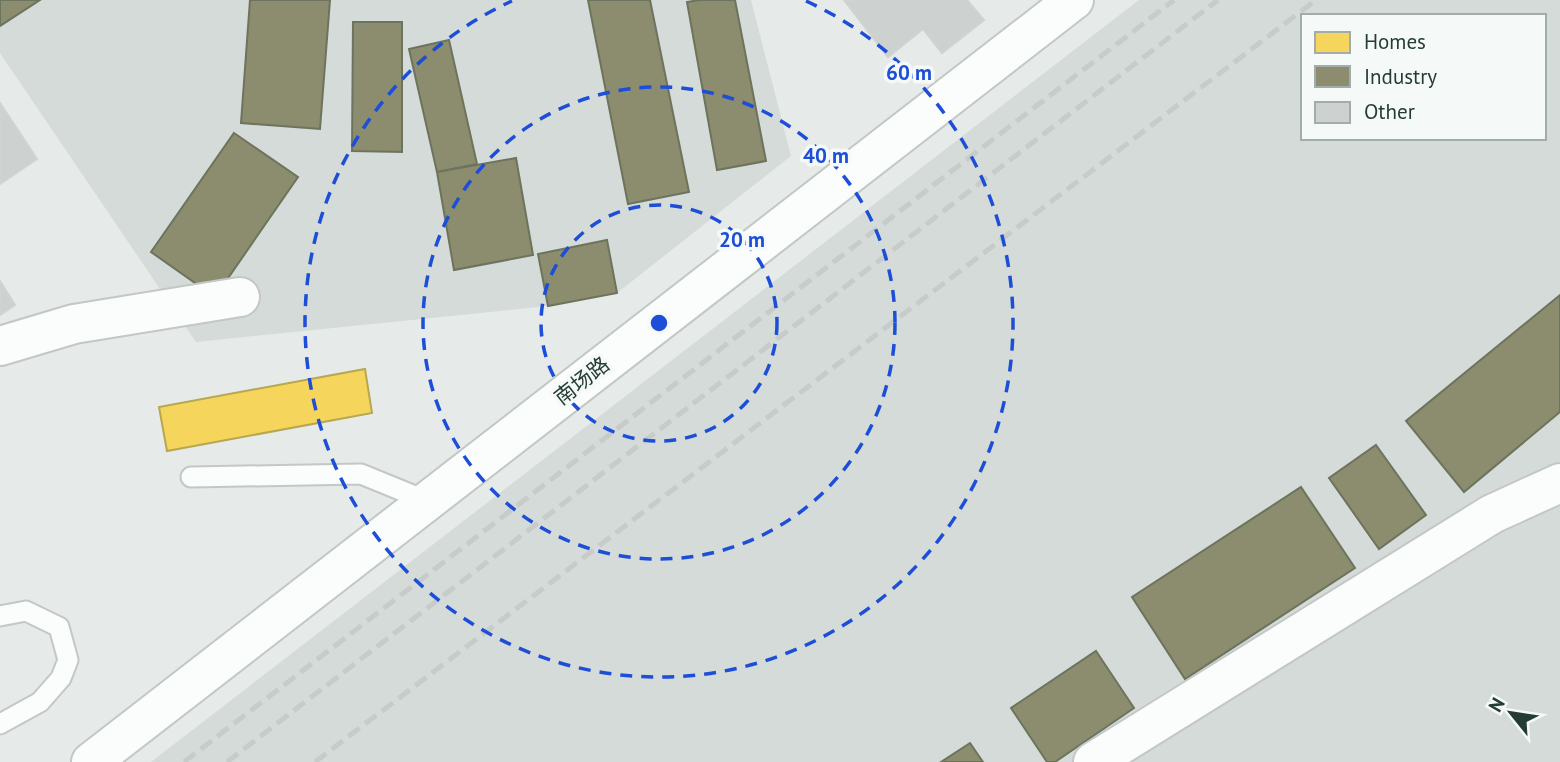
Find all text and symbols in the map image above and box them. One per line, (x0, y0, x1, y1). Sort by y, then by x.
legend (1301, 14, 1546, 140)
text: Homes (1364, 28, 1426, 55)
text: 60 m (886, 59, 932, 86)
text: Industry (1364, 63, 1437, 90)
text: Other (1364, 98, 1415, 125)
text: 40 m (803, 142, 849, 169)
text: 20 m (719, 226, 765, 253)
centre of rings (647, 311, 671, 335)
street label: 南场路 (549, 351, 615, 411)
north arrow (1476, 678, 1546, 748)
text: N (1483, 693, 1510, 716)

